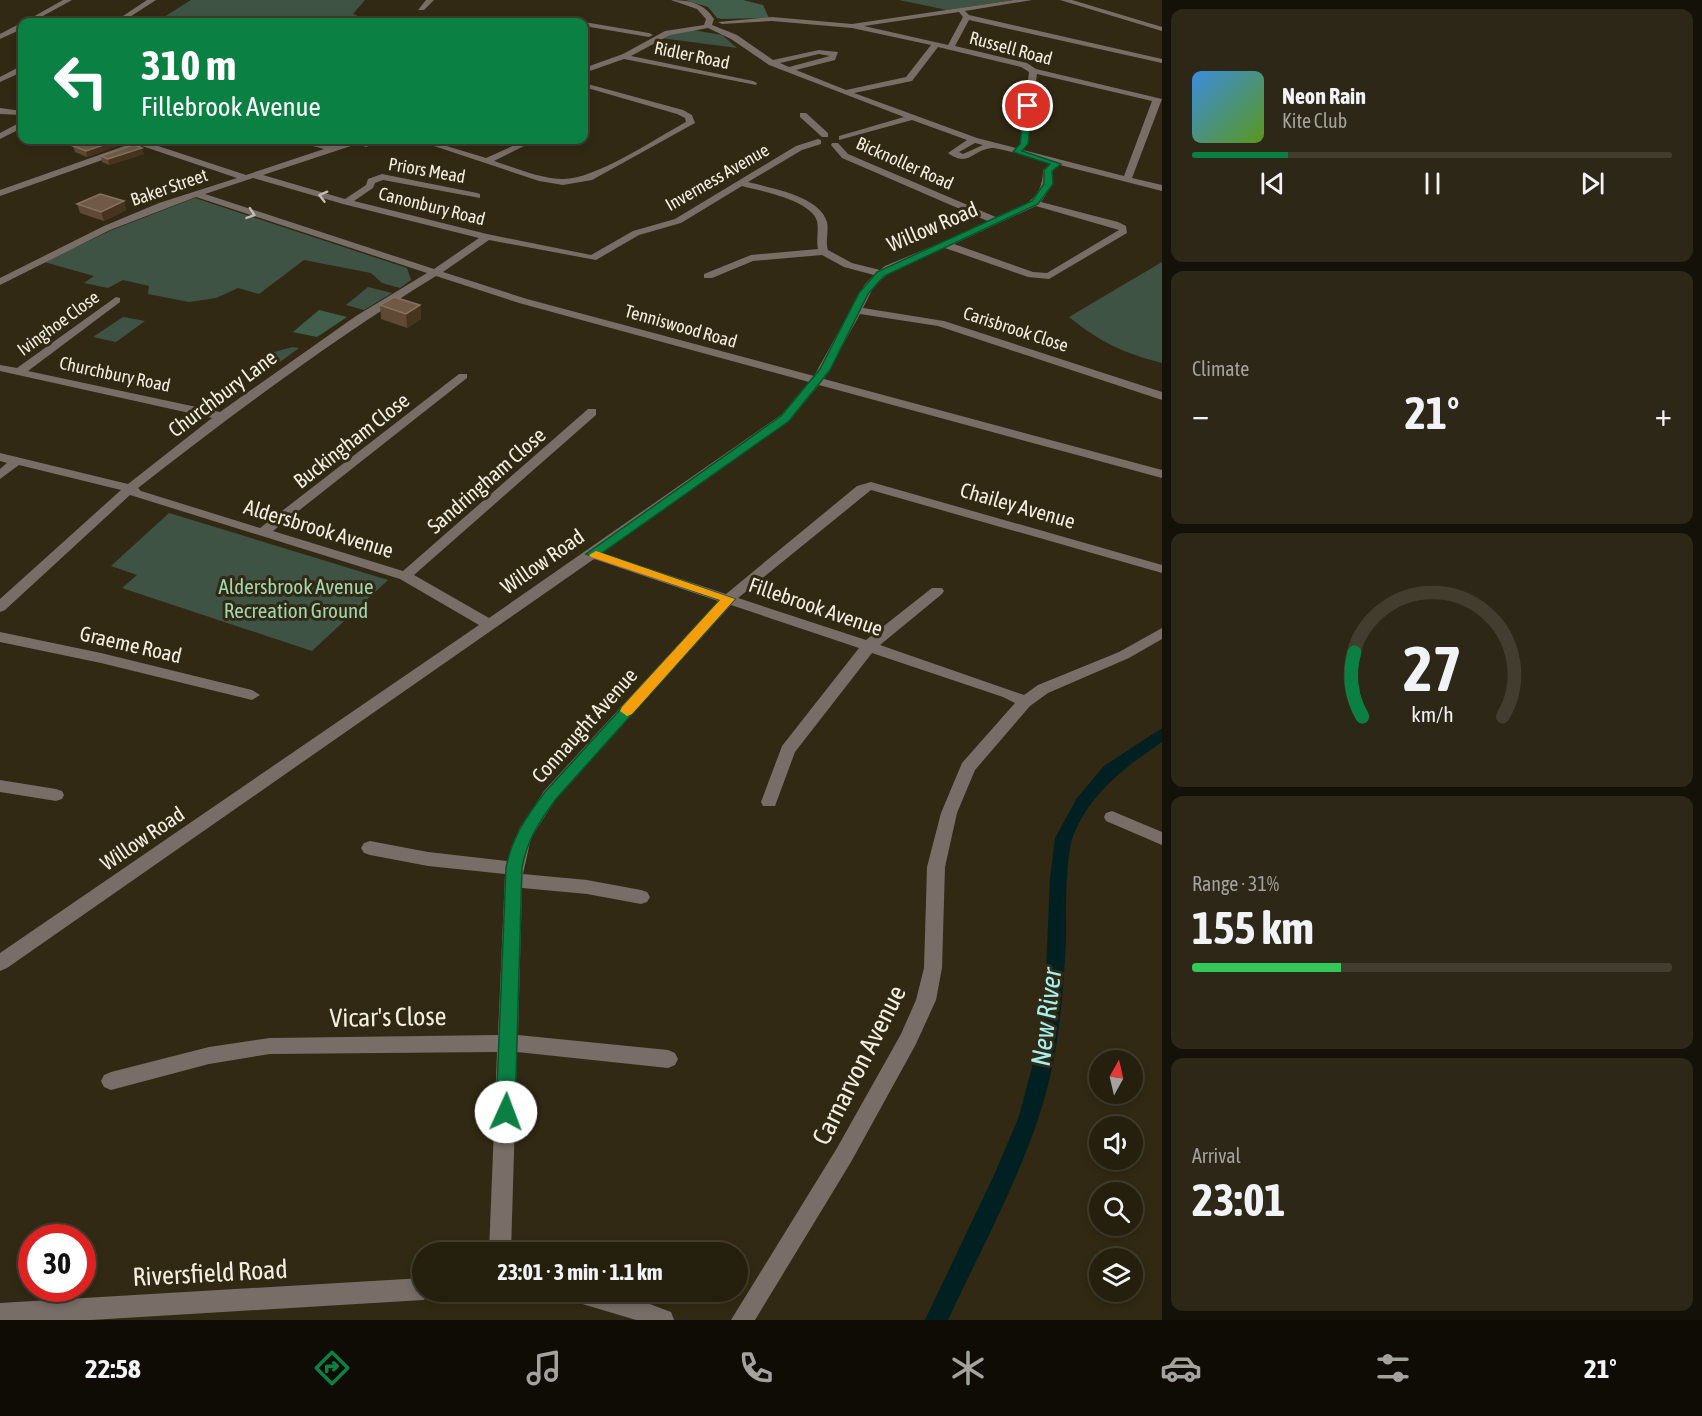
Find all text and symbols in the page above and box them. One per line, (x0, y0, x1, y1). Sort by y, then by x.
street label: Russell Road (967, 27, 1055, 69)
street label: Ridler Road (652, 37, 732, 73)
text: 310 m (141, 41, 236, 89)
icon: left (42, 42, 120, 120)
pin (1002, 80, 1053, 131)
text: Neon Rain (1282, 83, 1366, 109)
icon: arrive (1011, 89, 1044, 122)
text: Fillebrook Avenue (141, 91, 321, 122)
text: Kite Club (1282, 109, 1347, 132)
street label: Bicknoller Road (853, 132, 957, 194)
street label: Inverness Avenue (662, 139, 772, 215)
street label: Priors Mead (387, 153, 467, 187)
street label: Baker Street (128, 164, 210, 210)
icon: previous (1256, 167, 1289, 200)
icon: pause (1416, 167, 1449, 200)
icon: next (1576, 167, 1609, 200)
street label: Canonbury Road (376, 183, 488, 229)
one-way arrow (318, 191, 329, 203)
street label: Willow Road (883, 196, 981, 256)
one-way arrow (245, 207, 256, 220)
street label: Ivinghoe Close (13, 286, 103, 360)
street label: Tenniswood Road (622, 300, 740, 352)
street label: Carisbrook Close (961, 302, 1071, 356)
street label: Churchbury Lane (163, 344, 281, 442)
street label: Churchbury Road (58, 352, 172, 396)
text: Climate (1192, 357, 1249, 380)
street label: Buckingham Close (288, 387, 414, 493)
text: 21° (1405, 387, 1459, 439)
text: − (1192, 395, 1209, 433)
text: + (1655, 395, 1672, 433)
street label: Sandringham Close (422, 422, 550, 538)
street label: Chailey Avenue (958, 477, 1078, 533)
street label: Aldersbrook Avenue (241, 494, 397, 562)
street label: Willow Road (496, 524, 588, 598)
street label: Fillebrook Avenue (746, 572, 886, 640)
park label: Aldersbrook Avenue Recreation Ground (219, 574, 373, 622)
street label: Graeme Road (78, 621, 184, 667)
text: 27 (1403, 633, 1461, 704)
street label: Connaught Avenue (526, 663, 642, 787)
text: km/h (1411, 702, 1453, 727)
street label: Willow Road (95, 801, 189, 875)
text: Range · 31% (1192, 872, 1279, 895)
text: 155 km (1192, 902, 1314, 954)
water label: New River (1025, 965, 1068, 1068)
street label: Carnarvon Avenue (806, 980, 912, 1150)
street label: Vicar's Close (329, 1001, 447, 1033)
north arrow (1089, 1050, 1143, 1104)
map controls (1089, 1050, 1143, 1302)
position arrow (474, 1080, 538, 1144)
button: sound (1089, 1116, 1143, 1170)
text: Arrival (1192, 1144, 1241, 1167)
text: 23:01 (1192, 1174, 1286, 1226)
button: search (1089, 1182, 1143, 1236)
speed limit sign: 30 (18, 1224, 96, 1302)
button: layers (1089, 1248, 1143, 1302)
street label: Riversfield Road (132, 1254, 288, 1292)
text: 23:01 · 3 min · 1.1 km (497, 1259, 663, 1285)
icon: directions (311, 1347, 353, 1389)
icon: music (523, 1347, 565, 1389)
icon: phone (735, 1347, 777, 1389)
icon: climate (947, 1347, 989, 1389)
icon: car (1160, 1347, 1202, 1389)
icon: filters (1372, 1347, 1414, 1389)
text: 22:58 (85, 1353, 141, 1384)
text: 21° (1584, 1353, 1617, 1384)

